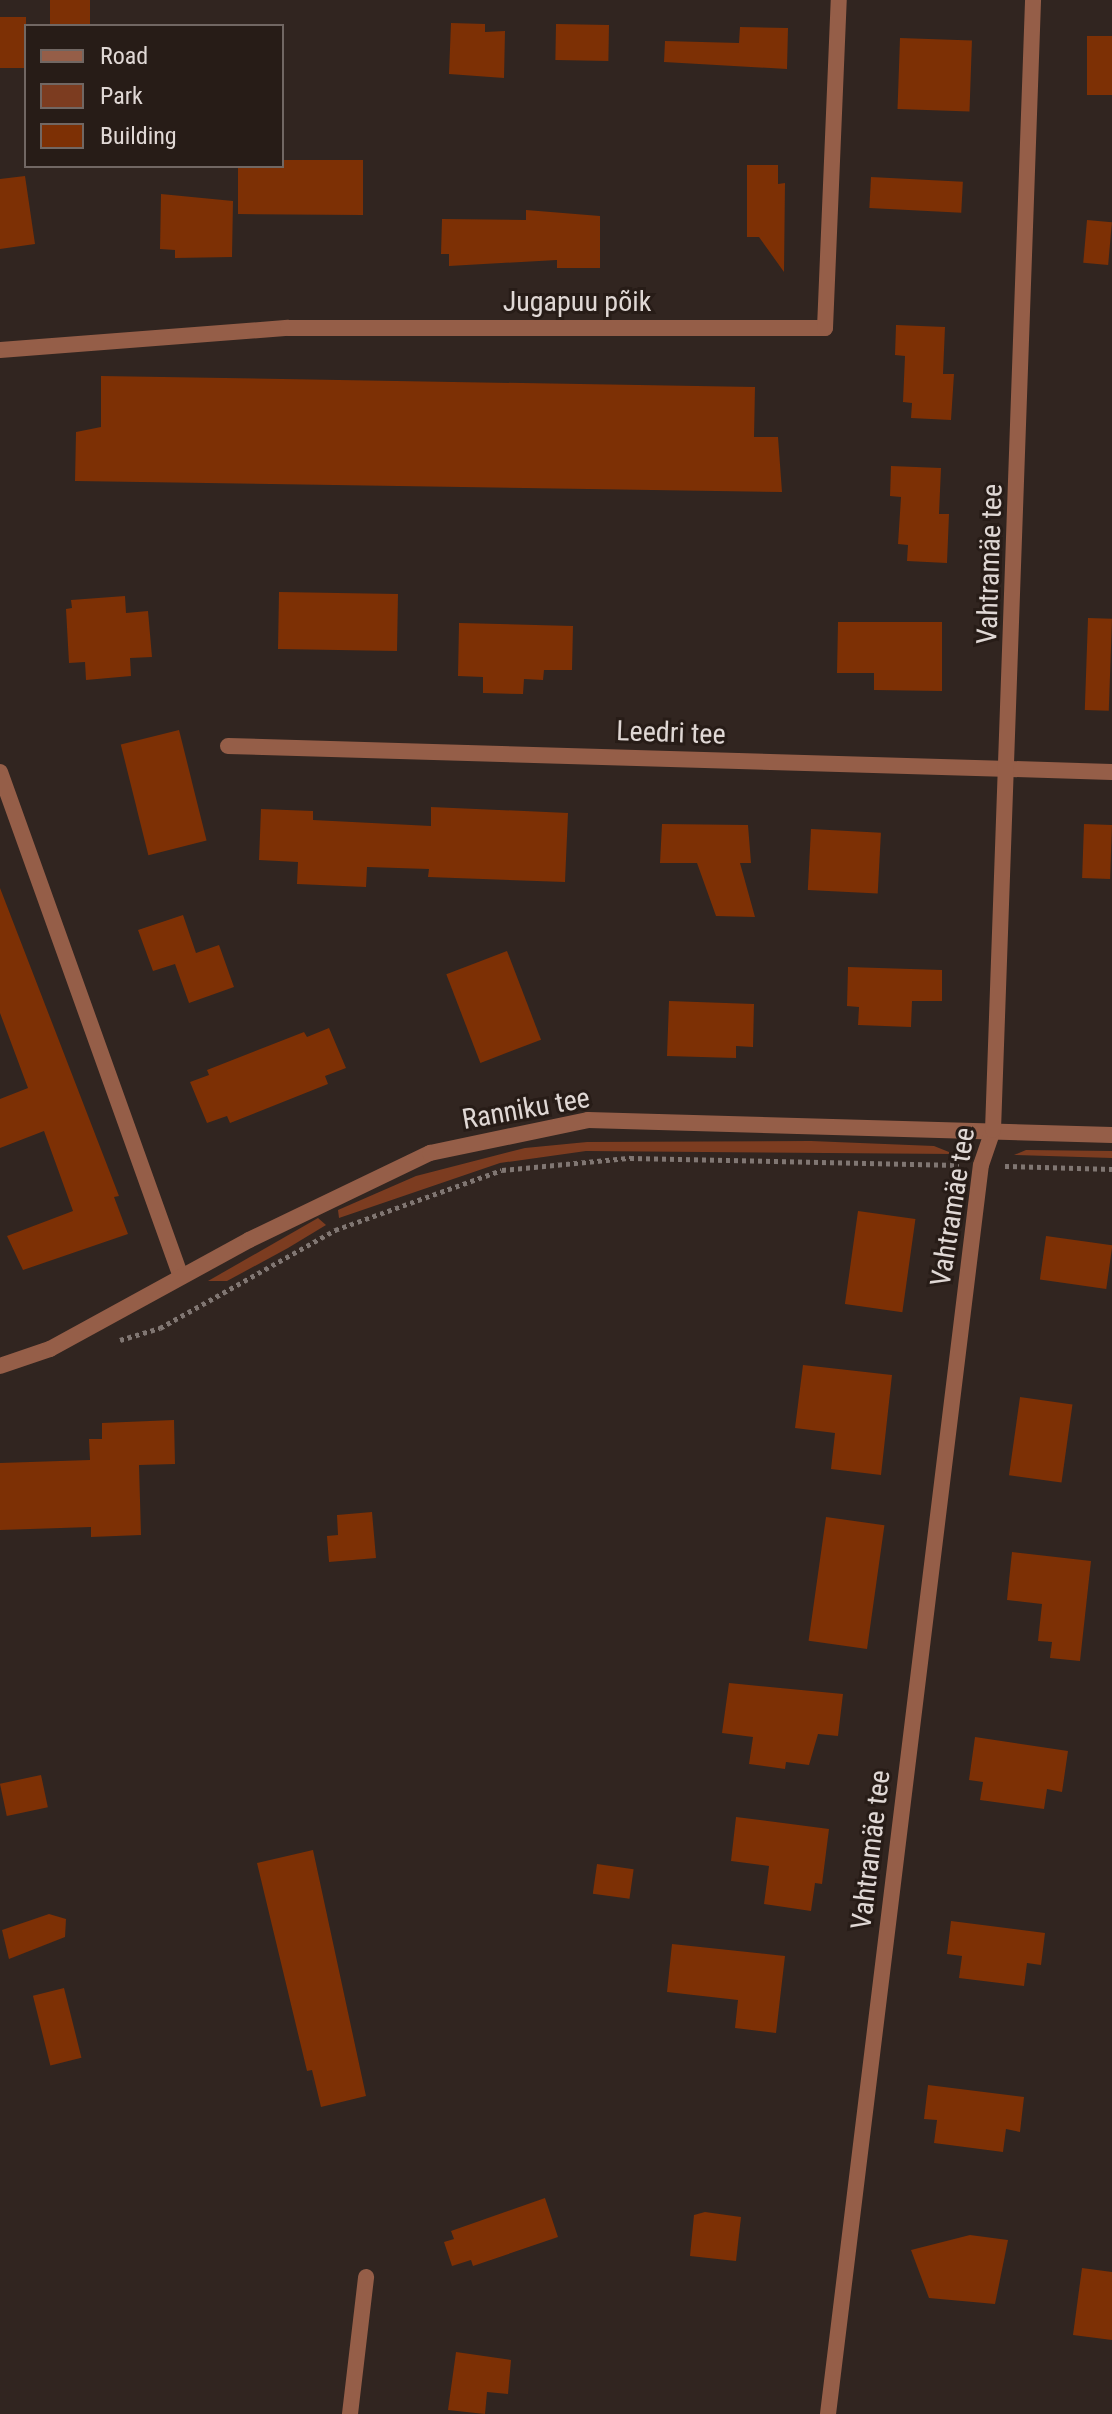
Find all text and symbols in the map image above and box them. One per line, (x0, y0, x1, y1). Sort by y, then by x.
legend (24, 24, 284, 168)
text: Road (100, 42, 148, 70)
text: Park (100, 82, 143, 110)
text: Building (100, 122, 177, 150)
street label: Jugapuu põik (503, 285, 651, 319)
street label: Vahtramäe tee (970, 483, 1010, 645)
street label: Leedri tee (616, 714, 726, 752)
street label: Ranniku tee (460, 1081, 592, 1137)
street label: Vahtramäe tee (924, 1125, 982, 1289)
street label: Vahtramäe tee (845, 1768, 897, 1932)

